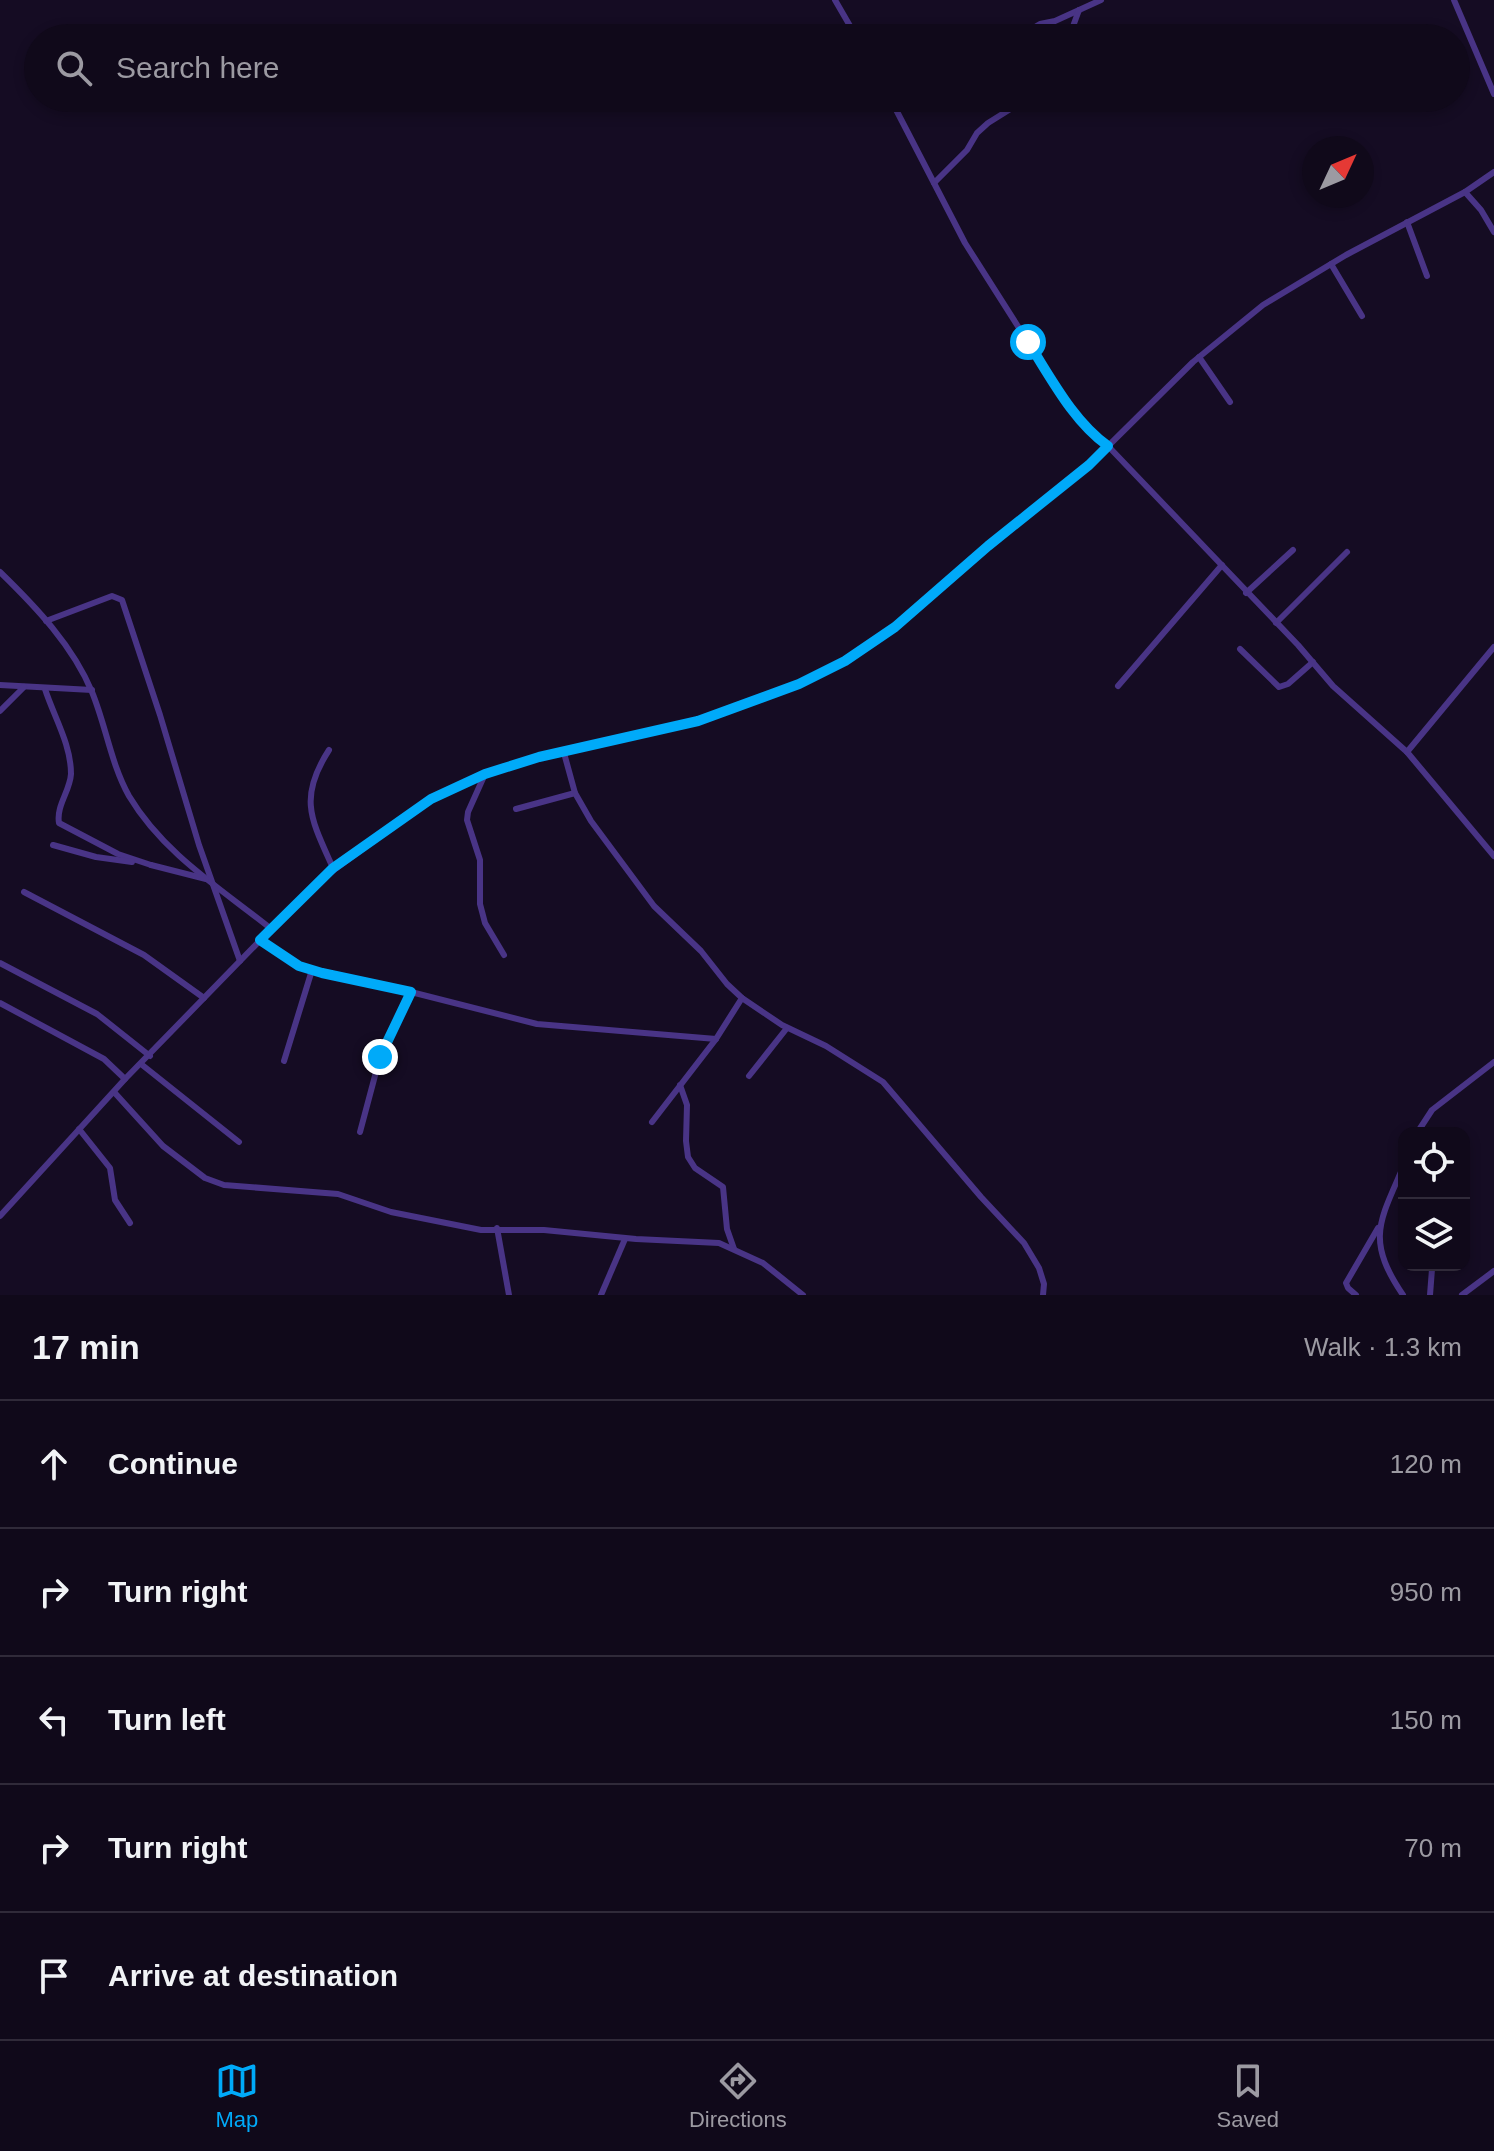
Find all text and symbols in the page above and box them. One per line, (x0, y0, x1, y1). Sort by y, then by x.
search box (24, 24, 1470, 112)
icon: search (52, 46, 96, 90)
text: Search here (116, 51, 279, 84)
north arrow (1302, 136, 1374, 208)
route start (1010, 324, 1046, 360)
route end (362, 1039, 398, 1075)
map controls (1398, 1127, 1470, 1271)
button: locate (1398, 1127, 1470, 1199)
button: layers (1398, 1199, 1470, 1271)
text: 17 min (32, 1328, 140, 1366)
text: Walk · 1.3 km (1304, 1332, 1462, 1362)
icon: ahead (32, 1442, 76, 1486)
text: Continue (108, 1447, 238, 1480)
text: 120 m (1390, 1449, 1462, 1479)
icon: right (32, 1570, 76, 1614)
text: Turn right (108, 1575, 247, 1608)
text: 950 m (1390, 1577, 1462, 1607)
icon: left (32, 1698, 76, 1742)
text: Turn left (108, 1703, 226, 1736)
text: 150 m (1390, 1705, 1462, 1735)
icon: right (32, 1826, 76, 1870)
text: Turn right (108, 1831, 247, 1864)
text: 70 m (1404, 1833, 1462, 1863)
icon: arrive (32, 1954, 76, 1998)
text: Arrive at destination (108, 1959, 398, 1992)
tab: Map (215, 2059, 259, 2133)
tab: Directions (689, 2059, 787, 2133)
tab: Saved (1217, 2059, 1279, 2133)

